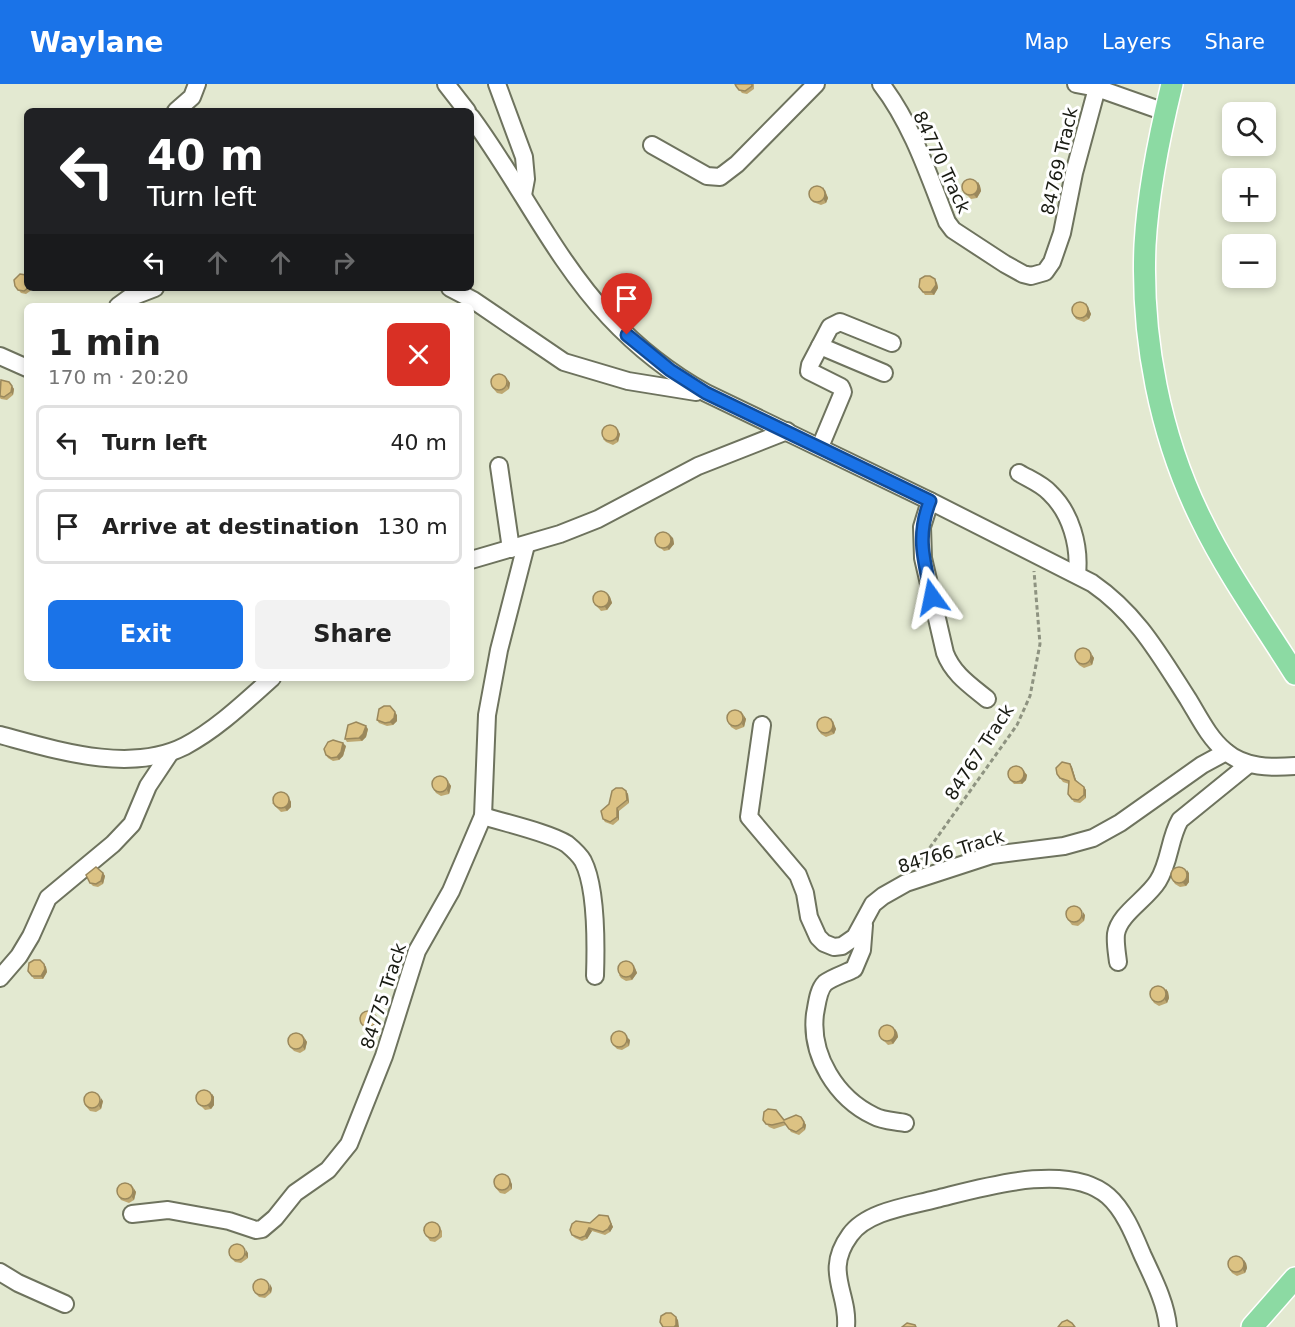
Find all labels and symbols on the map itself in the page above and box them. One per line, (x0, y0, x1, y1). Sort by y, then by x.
street label: 84769 Track (1036, 104, 1082, 217)
street label: 84770 Track (909, 108, 975, 217)
pin (601, 273, 652, 335)
position arrow (900, 565, 964, 629)
street label: 84767 Track (940, 700, 1018, 804)
street label: 84766 Track (895, 825, 1007, 877)
street label: 84775 Track (356, 940, 410, 1052)

